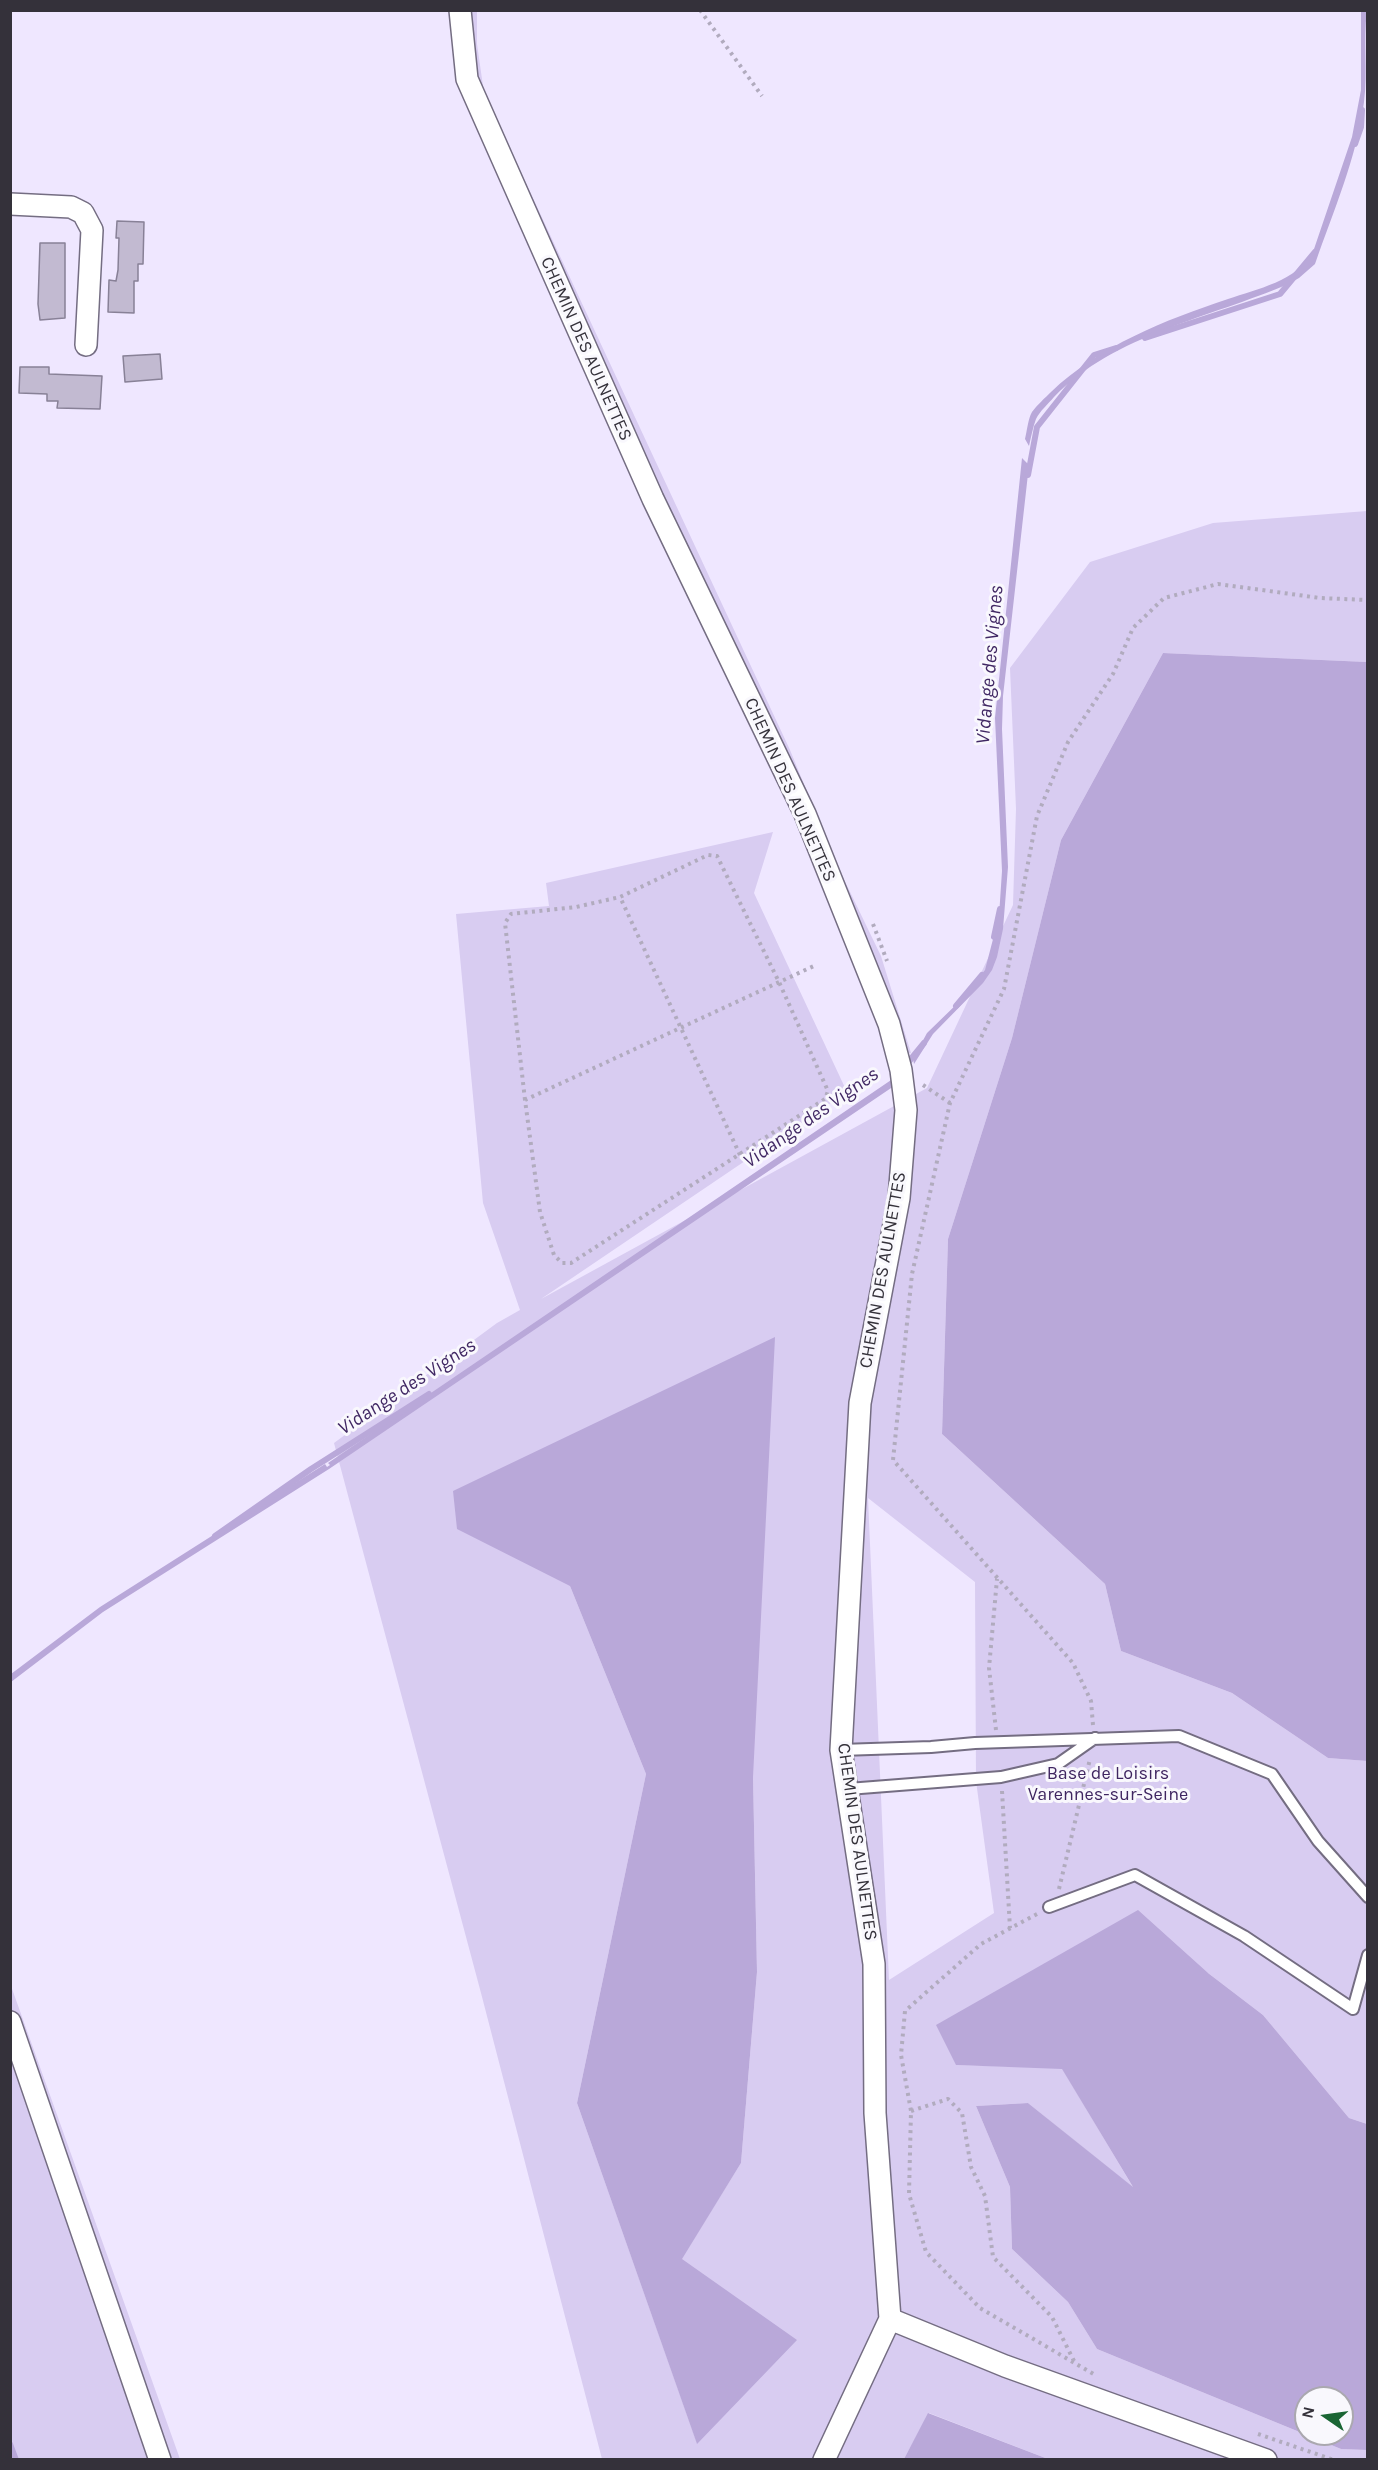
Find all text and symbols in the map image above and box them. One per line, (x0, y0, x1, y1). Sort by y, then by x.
street label: CHEMIN DES AULNETTES (536, 254, 636, 444)
water label: Vidange des Vignes (971, 584, 1009, 746)
street label: CHEMIN DES AULNETTES (740, 695, 840, 885)
water label: Vidange des Vignes (739, 1062, 883, 1174)
street label: CHEMIN DES AULNETTES (855, 1170, 911, 1370)
water label: Vidange des Vignes (333, 1333, 481, 1441)
street label: CHEMIN DES AULNETTES (832, 1742, 882, 1942)
park label: Base de Loisirs Varennes-sur-Seine (1028, 1763, 1188, 1806)
north arrow (1294, 2386, 1354, 2446)
text: N (1297, 2405, 1318, 2420)

